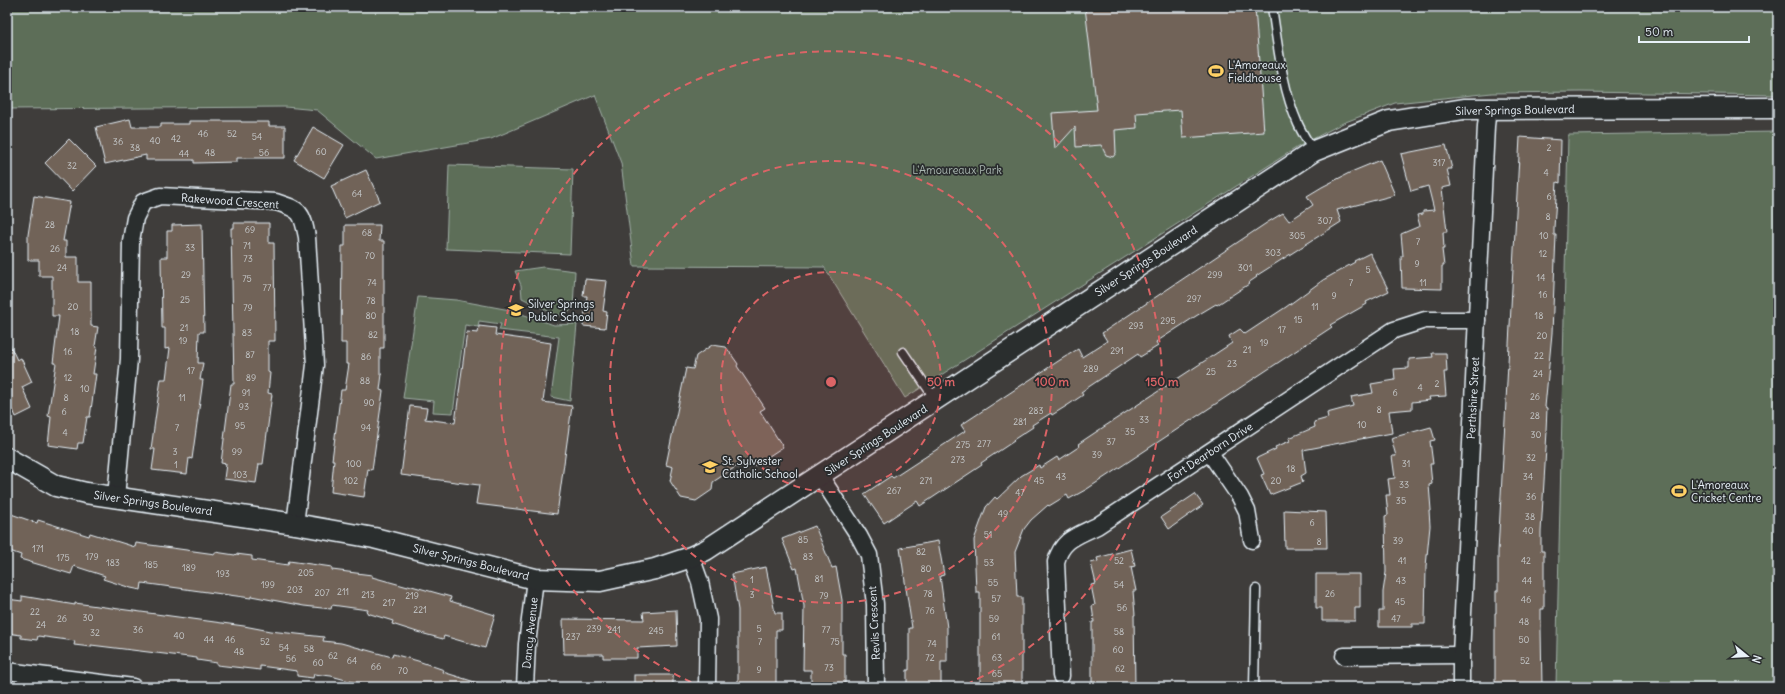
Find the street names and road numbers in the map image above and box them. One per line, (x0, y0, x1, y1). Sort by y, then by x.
street label: Silver Springs Boulevard (1455, 102, 1575, 118)
street label: Rakewood Crescent (180, 191, 280, 211)
street label: Silver Springs Boulevard (1092, 222, 1200, 299)
street label: Perthshire Street (1464, 356, 1482, 440)
street label: Silver Springs Boulevard (822, 401, 930, 478)
street label: Fort Dearborn Drive (1165, 419, 1255, 485)
street label: Silver Springs Boulevard (93, 488, 214, 518)
street label: Silver Springs Boulevard (411, 541, 531, 583)
street label: Revlis Crescent (865, 585, 883, 660)
street label: Dancy Avenue (519, 597, 541, 669)

